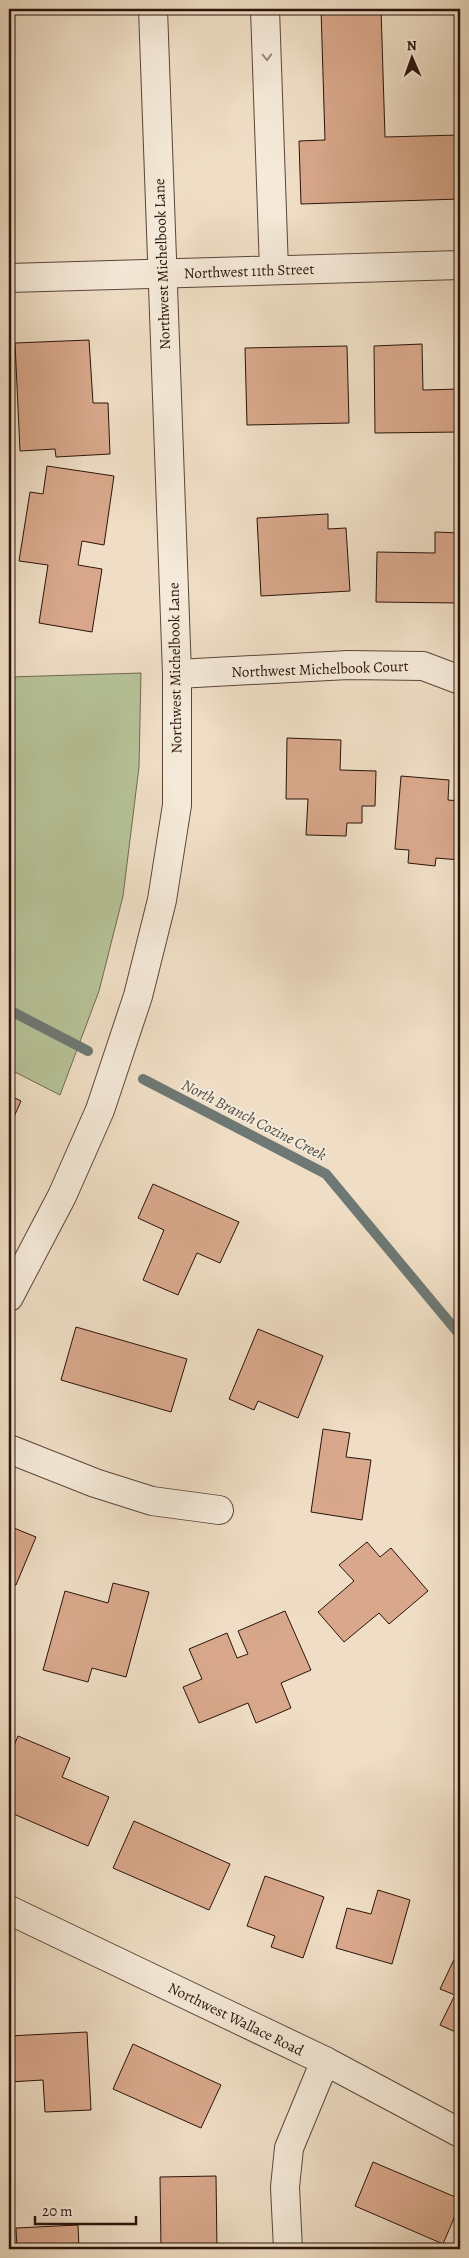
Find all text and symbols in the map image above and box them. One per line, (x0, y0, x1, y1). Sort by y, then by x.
north arrow (386, 32, 436, 82)
text: N (406, 36, 417, 55)
one-way arrow (261, 54, 272, 62)
street label: Northwest Michelbook Lane (149, 178, 175, 350)
street label: Northwest 11th Street (183, 259, 315, 283)
street label: Northwest Michelbook Lane (164, 582, 186, 754)
street label: Northwest Michelbook Court (231, 656, 409, 682)
water label: North Branch Cozine Creek (178, 1074, 330, 1166)
street label: Northwest Wallace Road (165, 1977, 308, 2061)
scale bar (35, 2193, 136, 2225)
text: 20 m (42, 2201, 73, 2221)

